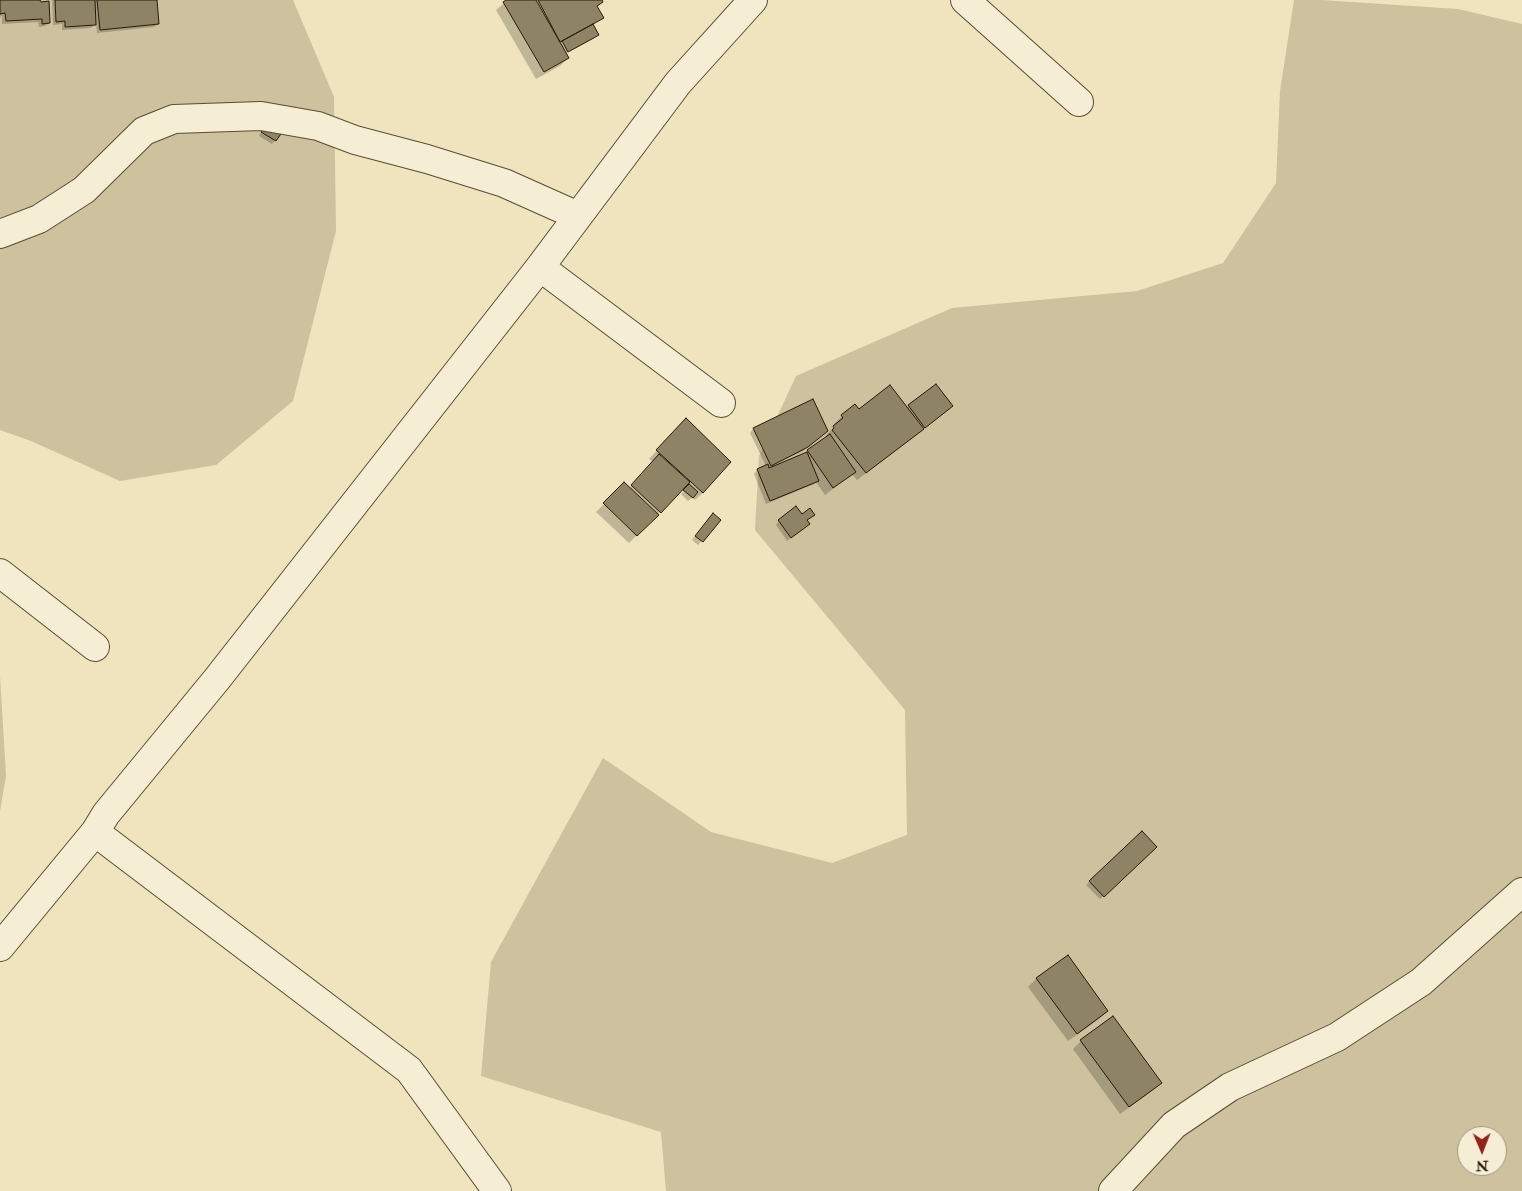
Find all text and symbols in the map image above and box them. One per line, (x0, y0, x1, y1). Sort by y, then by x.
north arrow (1457, 1126, 1507, 1176)
text: N (1476, 1157, 1489, 1174)

